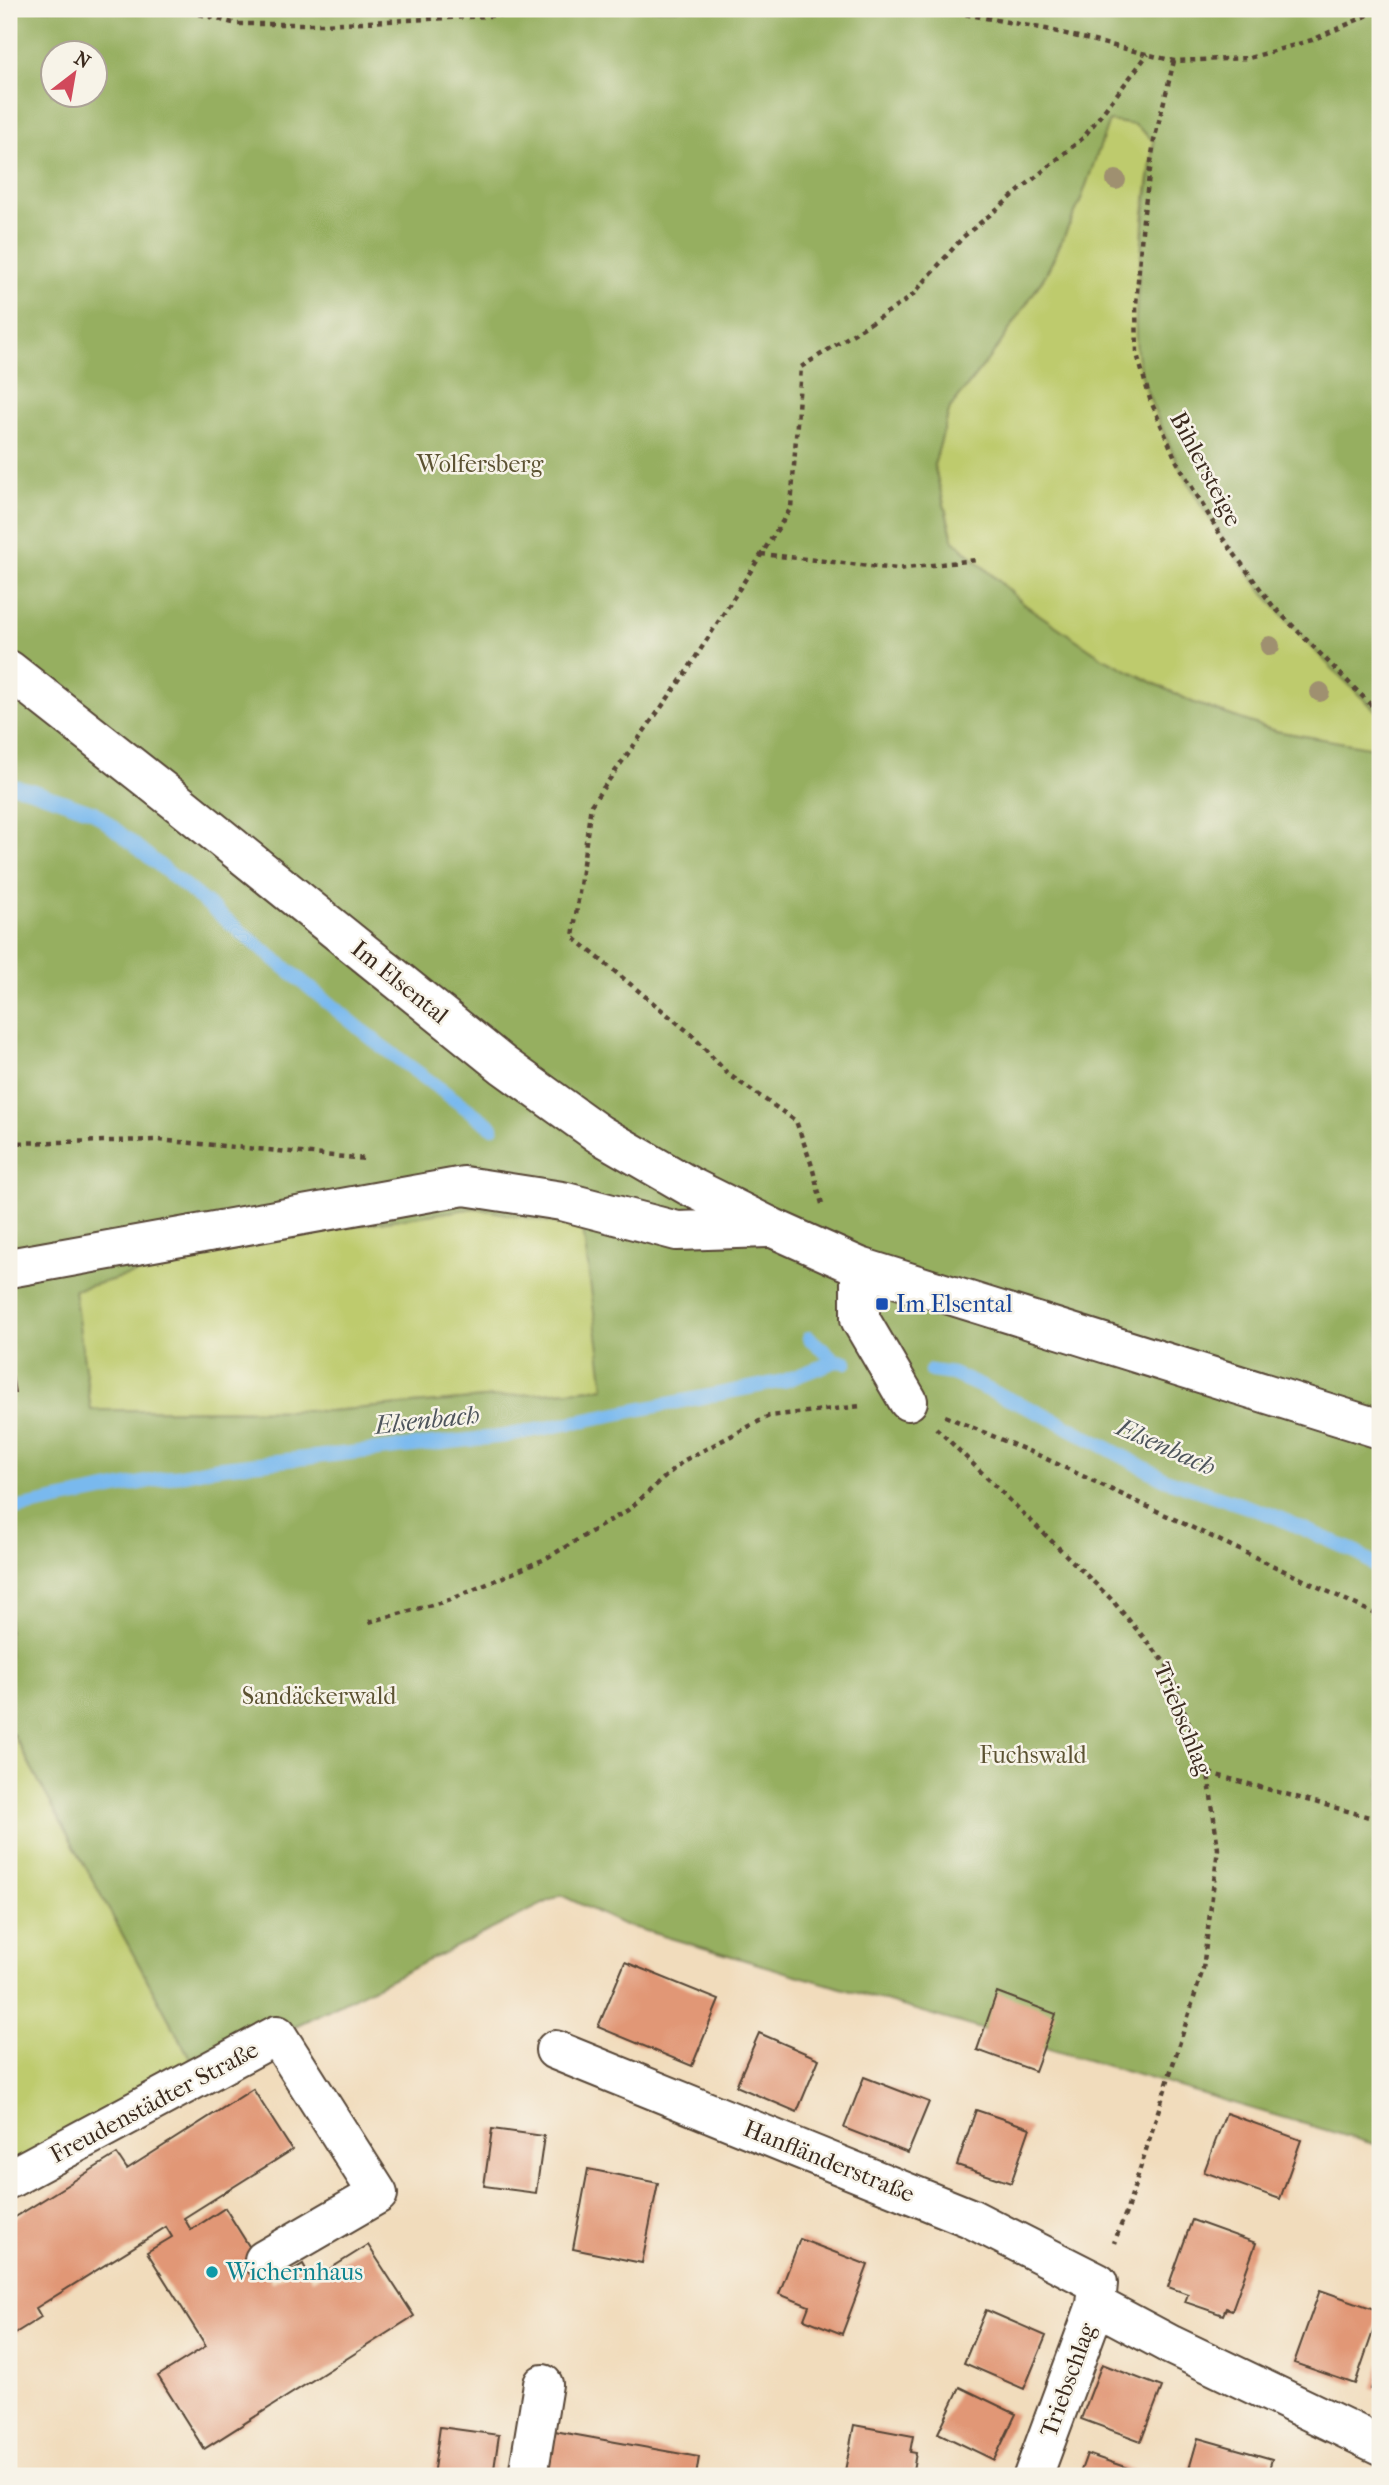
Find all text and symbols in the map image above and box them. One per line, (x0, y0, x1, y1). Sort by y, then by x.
north arrow (38, 38, 108, 108)
text: N (70, 47, 95, 74)
street label: Bihlersteige (1164, 407, 1248, 531)
park label: Wolfersberg (416, 450, 544, 478)
street label: Im Elsental (346, 934, 454, 1030)
place label: Im Elsental (896, 1290, 1013, 1318)
marker: Im Elsental (874, 1296, 890, 1312)
water label: Elsenbach (371, 1399, 481, 1441)
water label: Elsenbach (1110, 1411, 1220, 1483)
street label: Triebschlag (1148, 1658, 1219, 1781)
park label: Sandäckerwald (242, 1682, 397, 1710)
park label: Fuchswald (979, 1741, 1088, 1769)
street label: Freudenstädter Straße (45, 2035, 263, 2169)
street label: Hanfländerstraße (740, 2114, 919, 2208)
place label: Wichernhaus (225, 2258, 363, 2286)
marker: Wichernhaus (204, 2264, 220, 2280)
street label: Triebschlag (1034, 2318, 1102, 2441)

